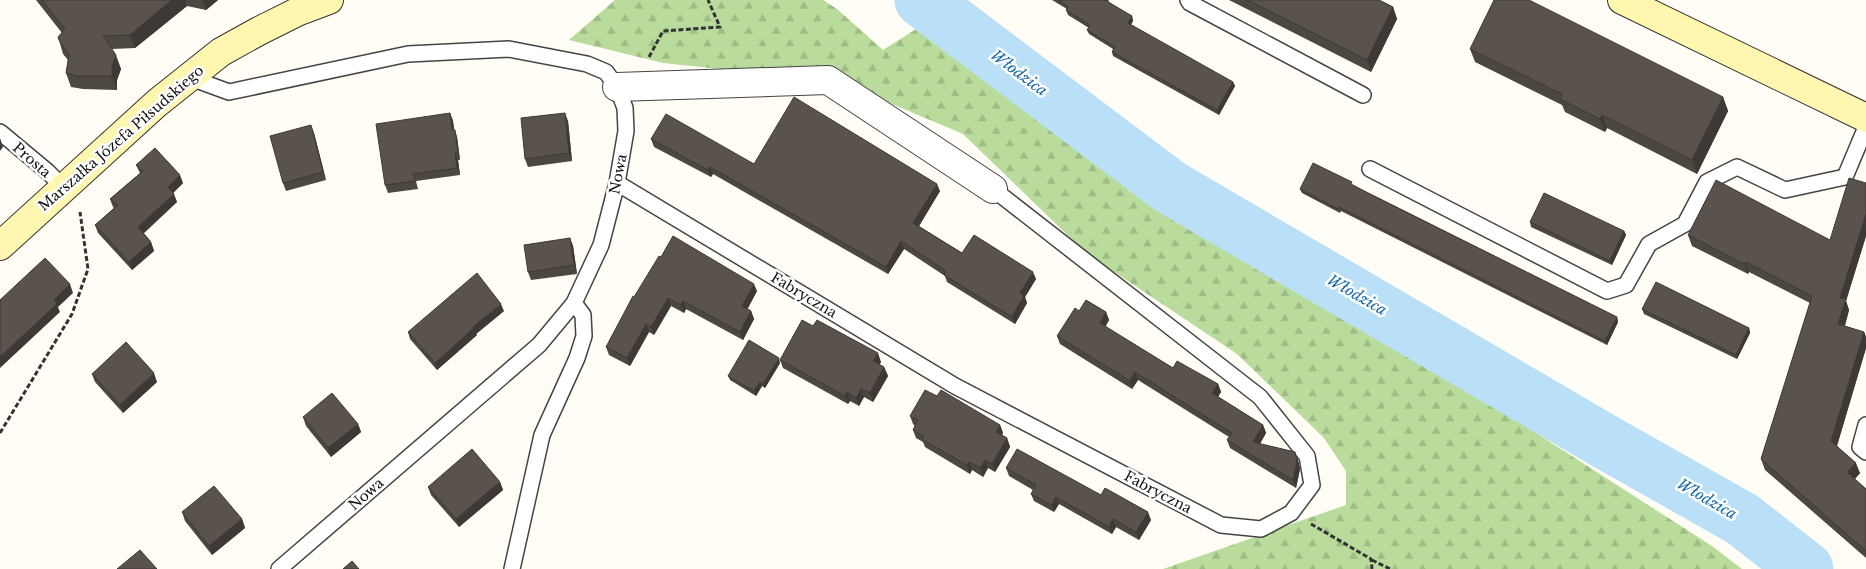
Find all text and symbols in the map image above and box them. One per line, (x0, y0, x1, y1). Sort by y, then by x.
water label: Włodzica (987, 45, 1051, 100)
street label: Marszałka Józefa Piłsudskiego (35, 61, 207, 215)
street label: Prosta (9, 139, 55, 182)
street label: Nowa (605, 152, 631, 196)
street label: Fabryczna (768, 268, 840, 322)
water label: Włodzica (1324, 270, 1390, 319)
street label: Fabryczna (1121, 467, 1195, 517)
street label: Nowa (345, 474, 387, 514)
water label: Włodzica (1674, 474, 1740, 523)

